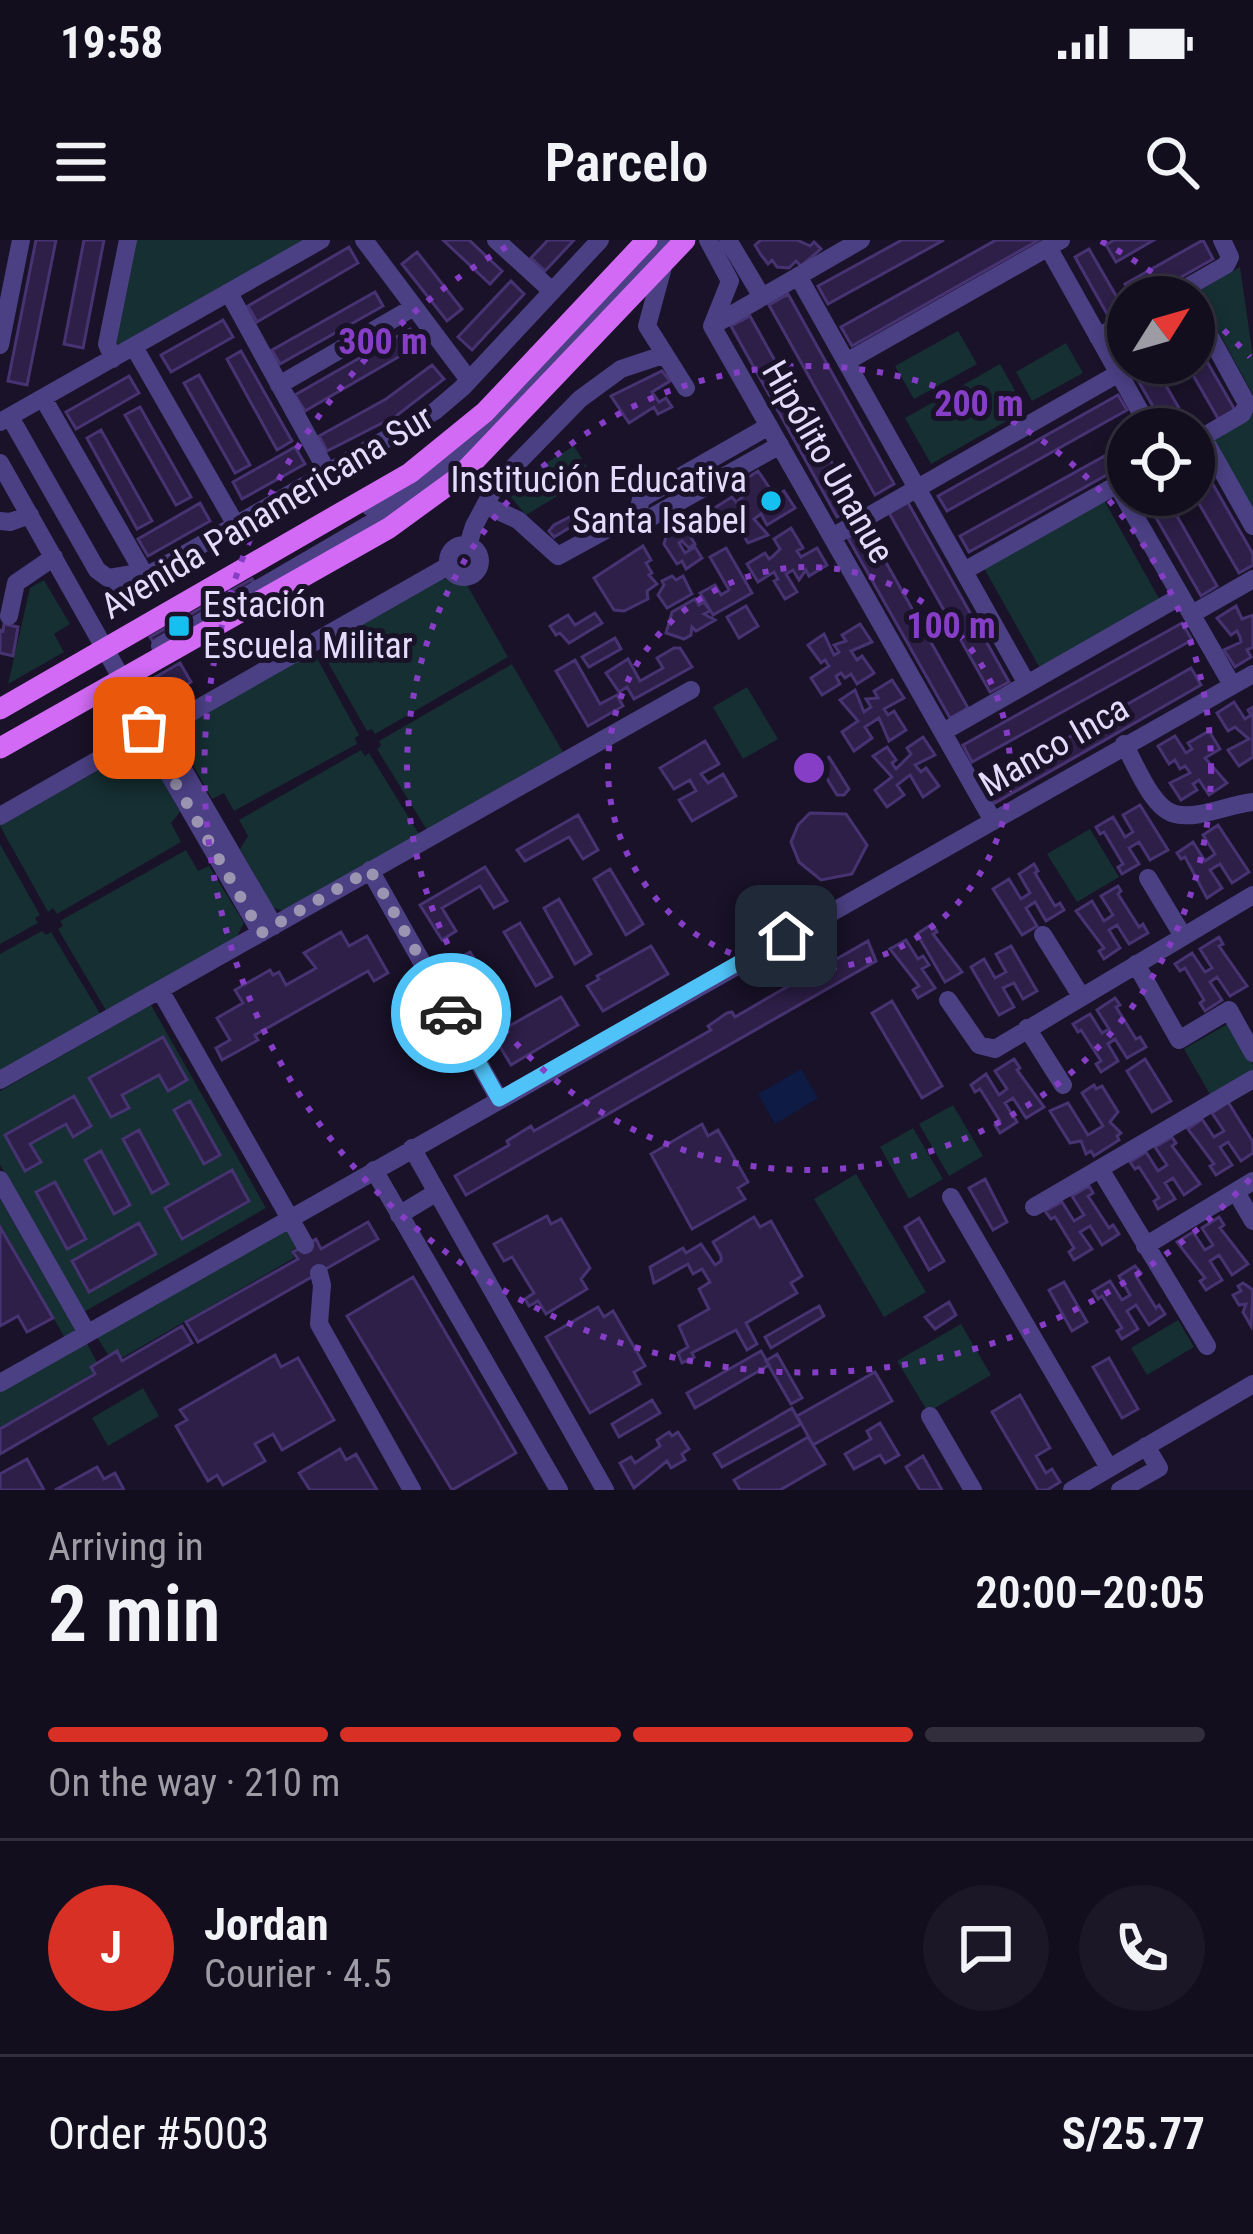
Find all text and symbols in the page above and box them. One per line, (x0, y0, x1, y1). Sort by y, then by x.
text: 19:58 (60, 16, 163, 69)
icon: menu (48, 129, 114, 195)
icon: search (1139, 129, 1205, 195)
text: Parcelo (545, 131, 708, 194)
north arrow (1107, 276, 1215, 384)
map controls (1107, 276, 1215, 516)
text: 300 m (338, 321, 428, 363)
street label: Hipólito Unanue (753, 354, 903, 570)
text: 200 m (934, 383, 1024, 425)
street label: Avenida Panamericana Sur (93, 396, 441, 628)
button: locate (1107, 408, 1215, 516)
place label: Institución Educativa Santa Isabel (451, 459, 747, 542)
marker: Institución Educativa Santa Isabel (758, 488, 784, 514)
place label: Estación Escuela Militar (203, 584, 413, 667)
text: 100 m (906, 605, 996, 647)
marker: Estación Escuela Militar (166, 613, 192, 639)
pin (93, 677, 195, 779)
street label: Manco Inca (972, 687, 1136, 805)
icon: bag (111, 695, 177, 761)
centre of rings (788, 747, 830, 789)
pin (735, 885, 837, 987)
icon: home (753, 903, 819, 969)
courier (391, 953, 511, 1073)
icon: car (418, 980, 484, 1046)
text: Arriving in (48, 1524, 204, 1570)
text: 20:00–20:05 (975, 1566, 1205, 1619)
text: 2 min (48, 1569, 221, 1660)
text: On the way · 210 m (48, 1760, 340, 1806)
button: chat (923, 1885, 1049, 2011)
button: phone (1079, 1885, 1205, 2011)
text: Jordan (204, 1898, 329, 1951)
text: J (100, 1921, 122, 1974)
text: Courier · 4.5 (204, 1951, 392, 1997)
text: Order #5003 (48, 2107, 269, 2160)
text: S/25.77 (1062, 2107, 1205, 2160)

